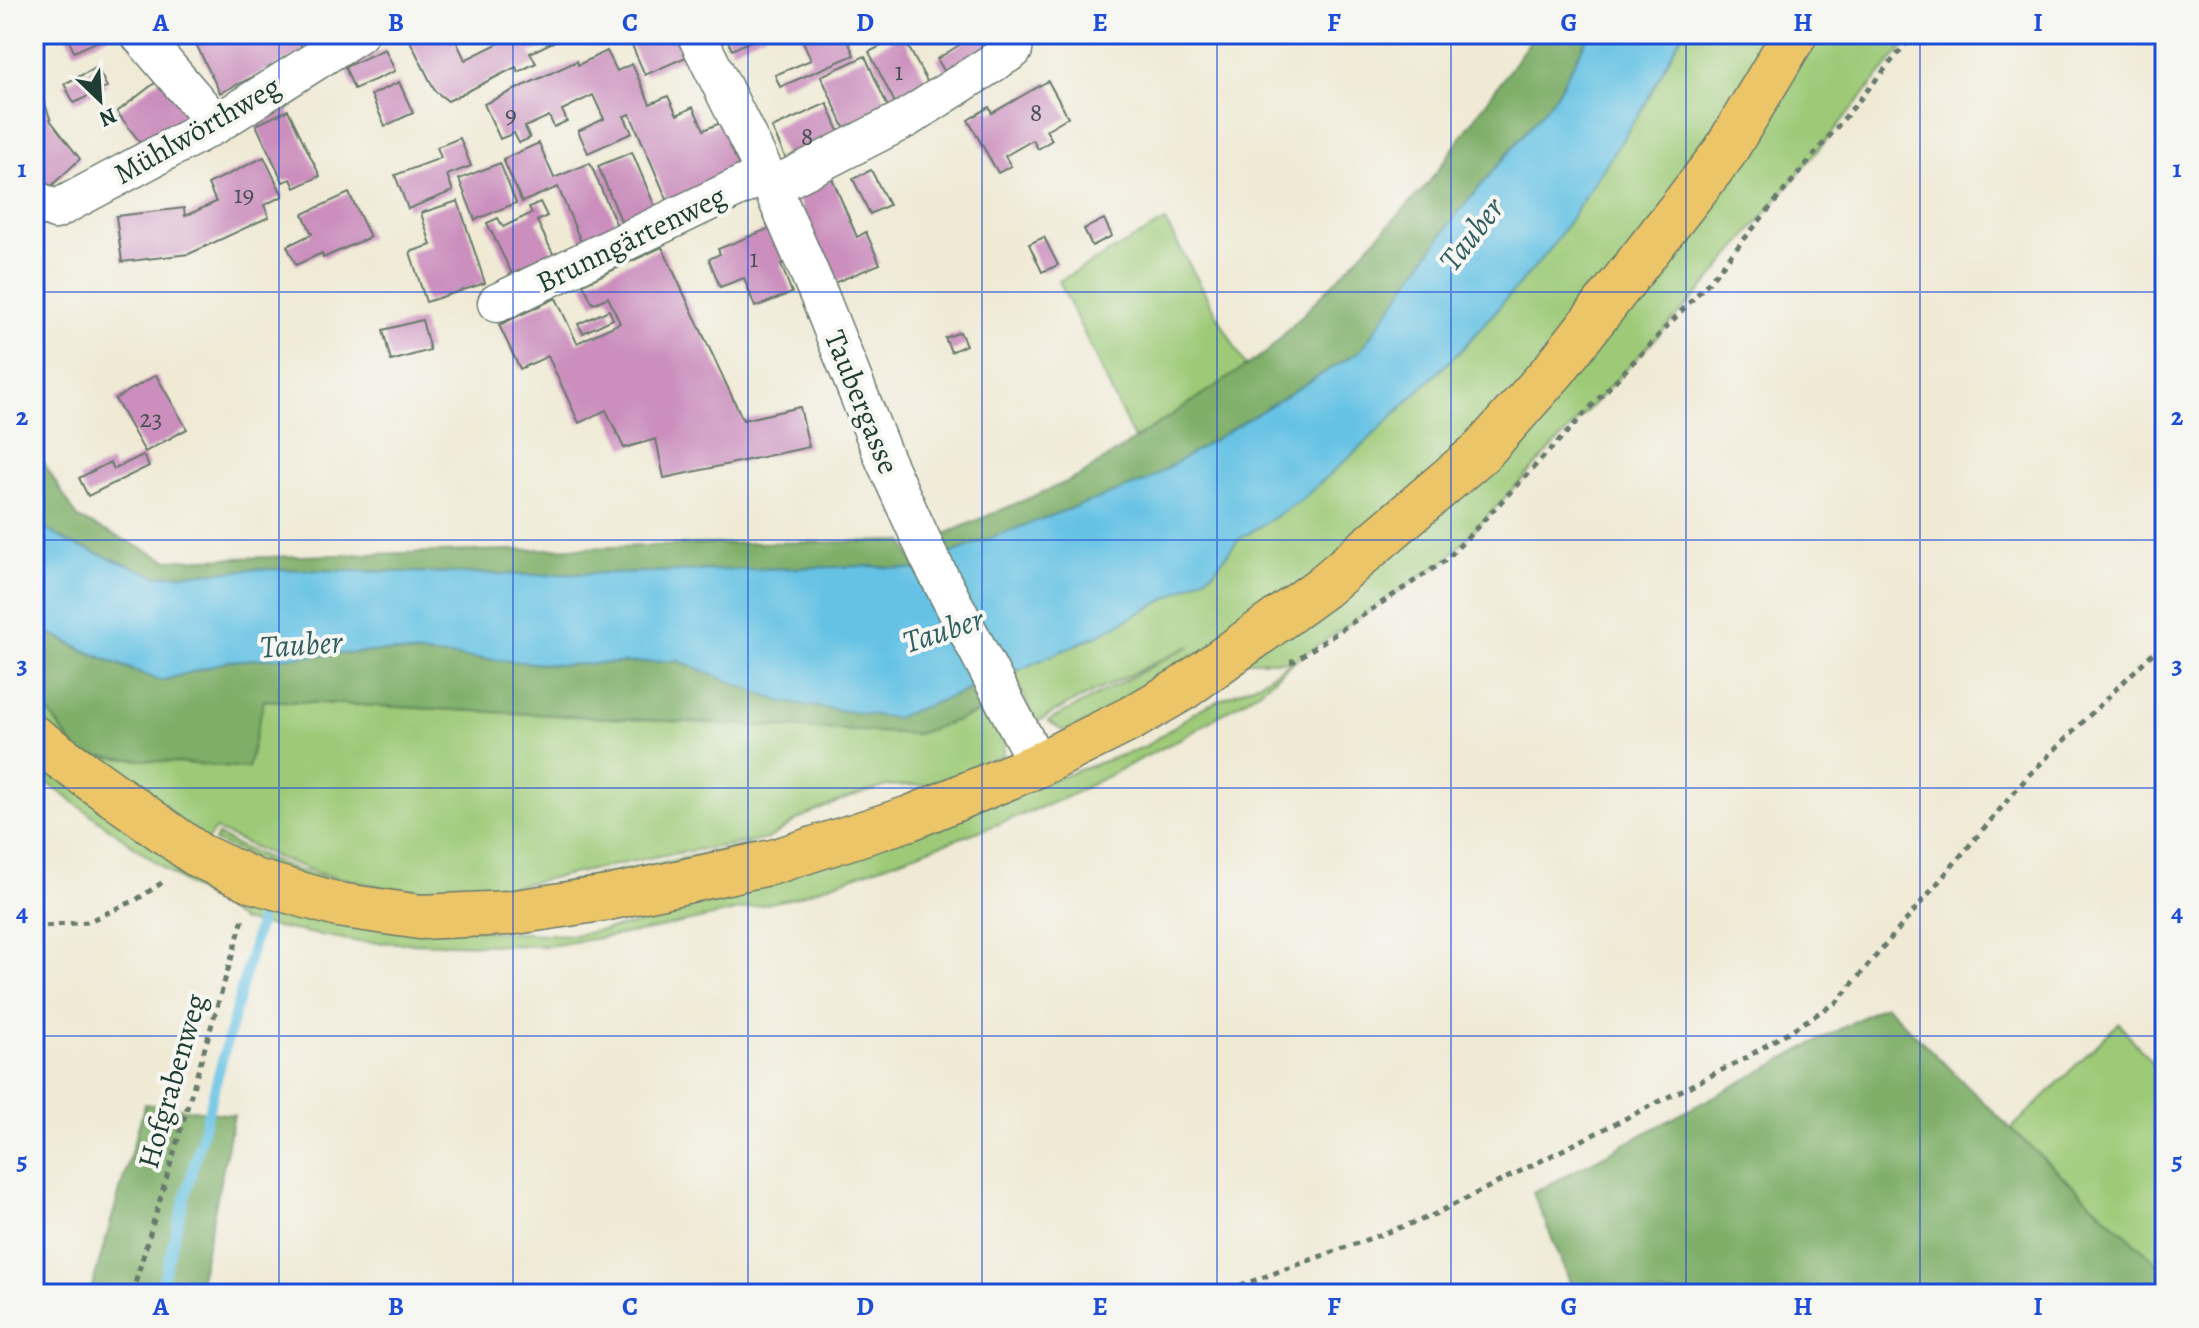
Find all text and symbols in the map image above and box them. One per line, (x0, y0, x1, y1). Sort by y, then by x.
text: A (152, 5, 170, 40)
text: B (388, 5, 404, 40)
text: C (622, 5, 638, 40)
text: D (856, 5, 874, 40)
text: E (1092, 5, 1108, 40)
text: F (1327, 5, 1341, 40)
text: G (1560, 5, 1578, 40)
text: H (1793, 5, 1813, 40)
text: I (2033, 5, 2043, 40)
house number: 1 (895, 54, 904, 89)
north arrow (60, 60, 140, 140)
street label: Mühlwörthweg (107, 66, 287, 194)
house number: 8 (1030, 95, 1042, 130)
house number: 9 (505, 97, 517, 132)
text: N (94, 100, 122, 134)
house number: 8 (801, 119, 813, 154)
text: 1 (17, 151, 27, 186)
text: 1 (2172, 151, 2182, 186)
street label: Brunngärtenweg (529, 176, 733, 302)
house number: 19 (234, 177, 254, 212)
water label: Tauber (1428, 187, 1514, 280)
house number: 1 (750, 241, 759, 276)
street label: Taubergasse (815, 324, 909, 480)
text: 2 (16, 399, 29, 434)
text: 2 (2171, 399, 2184, 434)
house number: 23 (139, 401, 163, 436)
water label: Tauber (897, 596, 990, 664)
water label: Tauber (258, 619, 344, 669)
text: 3 (16, 647, 28, 682)
text: 3 (2171, 647, 2183, 682)
text: 4 (16, 895, 28, 930)
text: 4 (2171, 895, 2183, 930)
street label: Hofgrabenweg (128, 989, 216, 1173)
text: 5 (16, 1143, 28, 1178)
text: 5 (2171, 1143, 2183, 1178)
text: A (152, 1289, 170, 1324)
text: B (388, 1289, 404, 1324)
text: C (622, 1289, 638, 1324)
text: D (856, 1289, 874, 1324)
text: E (1092, 1289, 1108, 1324)
text: F (1327, 1289, 1341, 1324)
text: G (1560, 1289, 1578, 1324)
text: H (1793, 1289, 1813, 1324)
text: I (2033, 1289, 2043, 1324)

